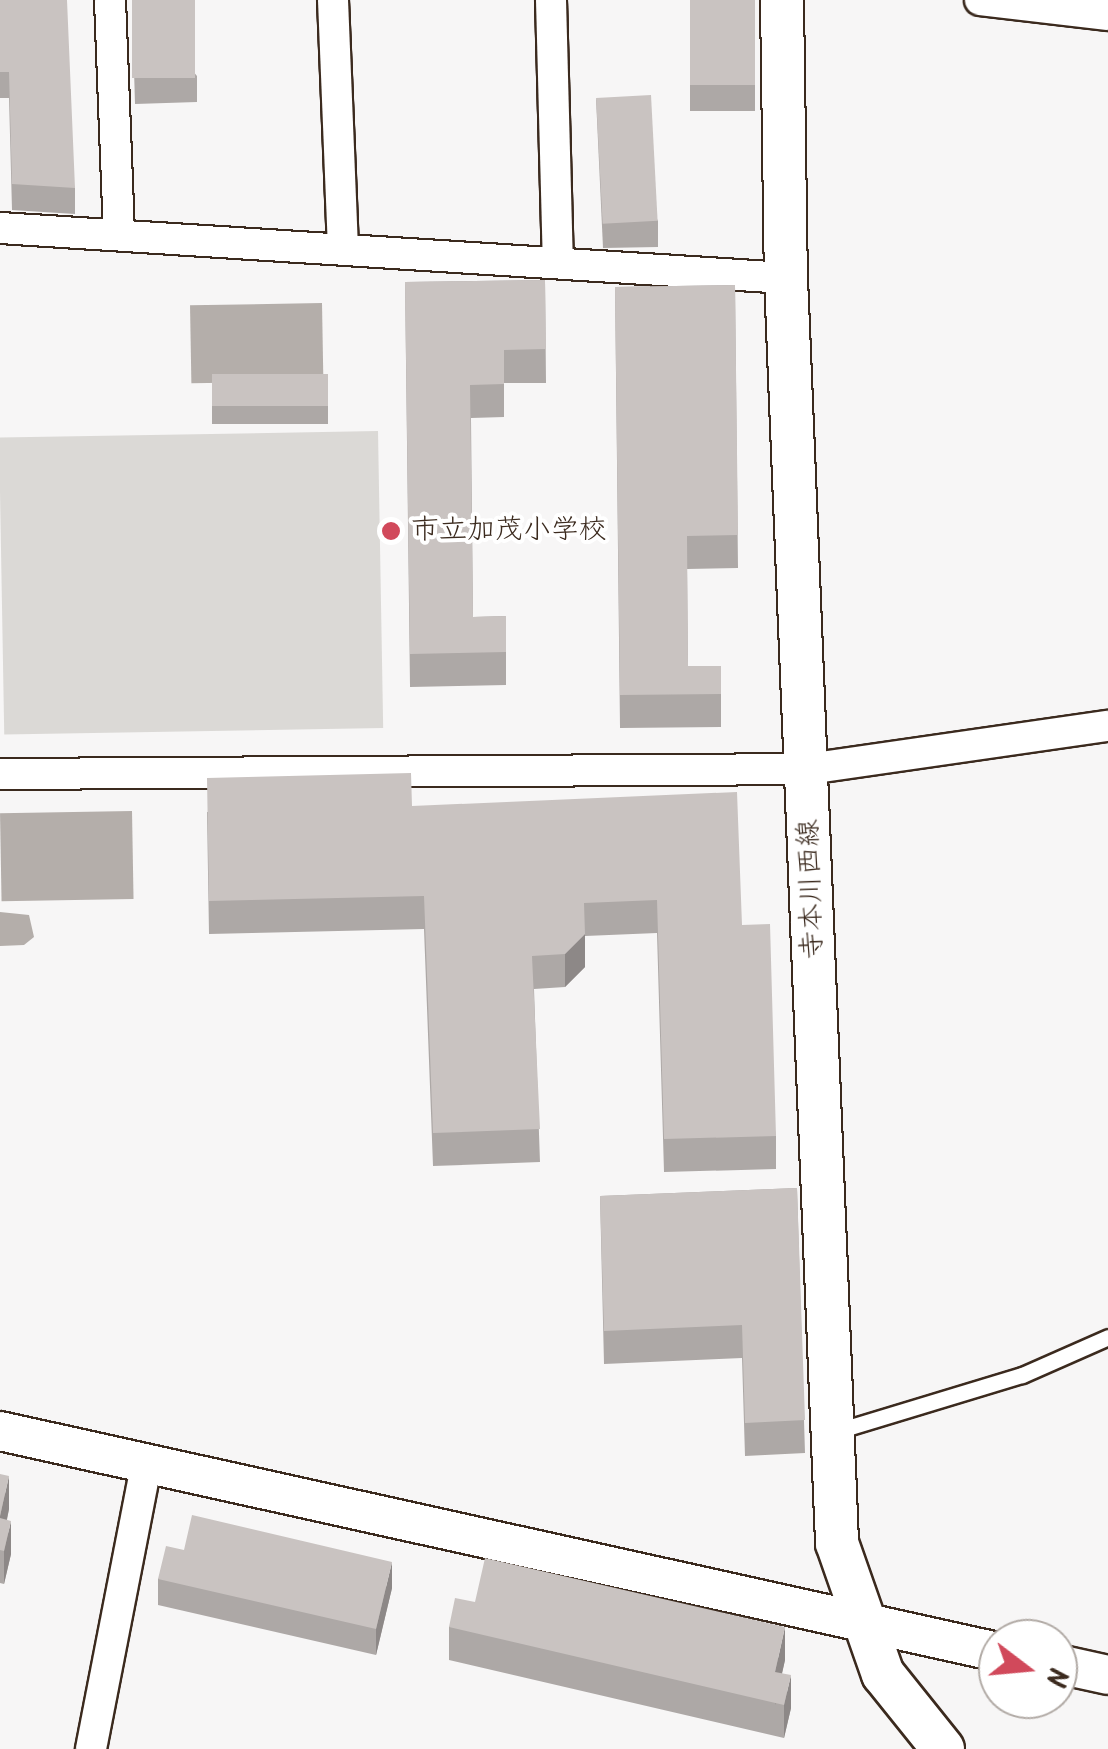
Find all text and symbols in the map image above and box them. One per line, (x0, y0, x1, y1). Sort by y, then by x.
place label: 市立加茂小学校 (411, 514, 607, 548)
marker: 市立加茂小学校 (380, 520, 402, 542)
street label: 寺本川西線 (793, 818, 831, 960)
north arrow (978, 1619, 1078, 1719)
text: N (1031, 1662, 1079, 1692)

